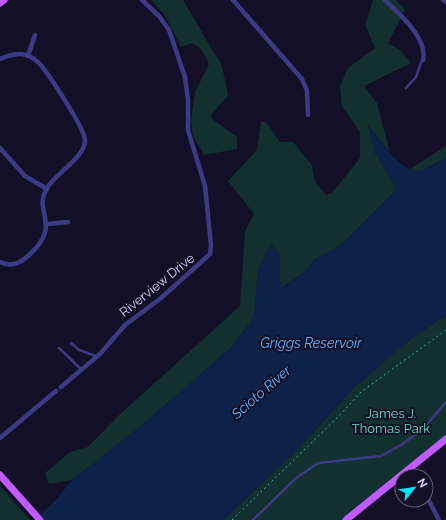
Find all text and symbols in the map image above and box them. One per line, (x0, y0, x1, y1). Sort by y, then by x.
street label: Riverview Drive (117, 250, 198, 320)
water label: Griggs Reservoir (260, 335, 363, 351)
water label: Scioto River (227, 361, 295, 423)
park label: James J. Thomas Park (352, 406, 430, 436)
north arrow (394, 468, 434, 508)
text: N (414, 476, 430, 490)

